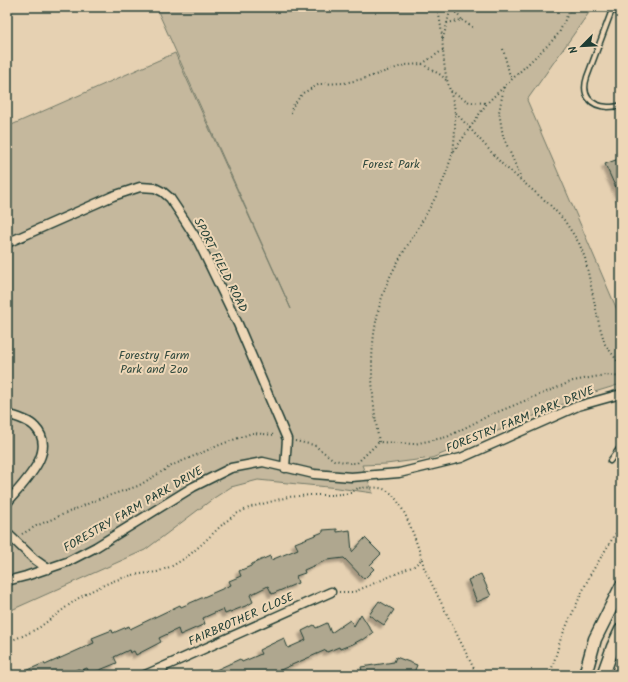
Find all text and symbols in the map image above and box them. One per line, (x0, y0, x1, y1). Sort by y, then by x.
north arrow (562, 26, 602, 66)
text: N (564, 43, 583, 56)
park label: Forest Park (362, 155, 420, 174)
street label: SPORT FIELD ROAD (188, 215, 253, 316)
park label: Forestry Farm Park and Zoo (119, 346, 190, 379)
street label: FORESTRY FARM PARK DRIVE (443, 381, 598, 458)
street label: FORESTRY FARM PARK DRIVE (60, 461, 208, 557)
street label: FAIRBROTHER CLOSE (185, 587, 298, 651)

